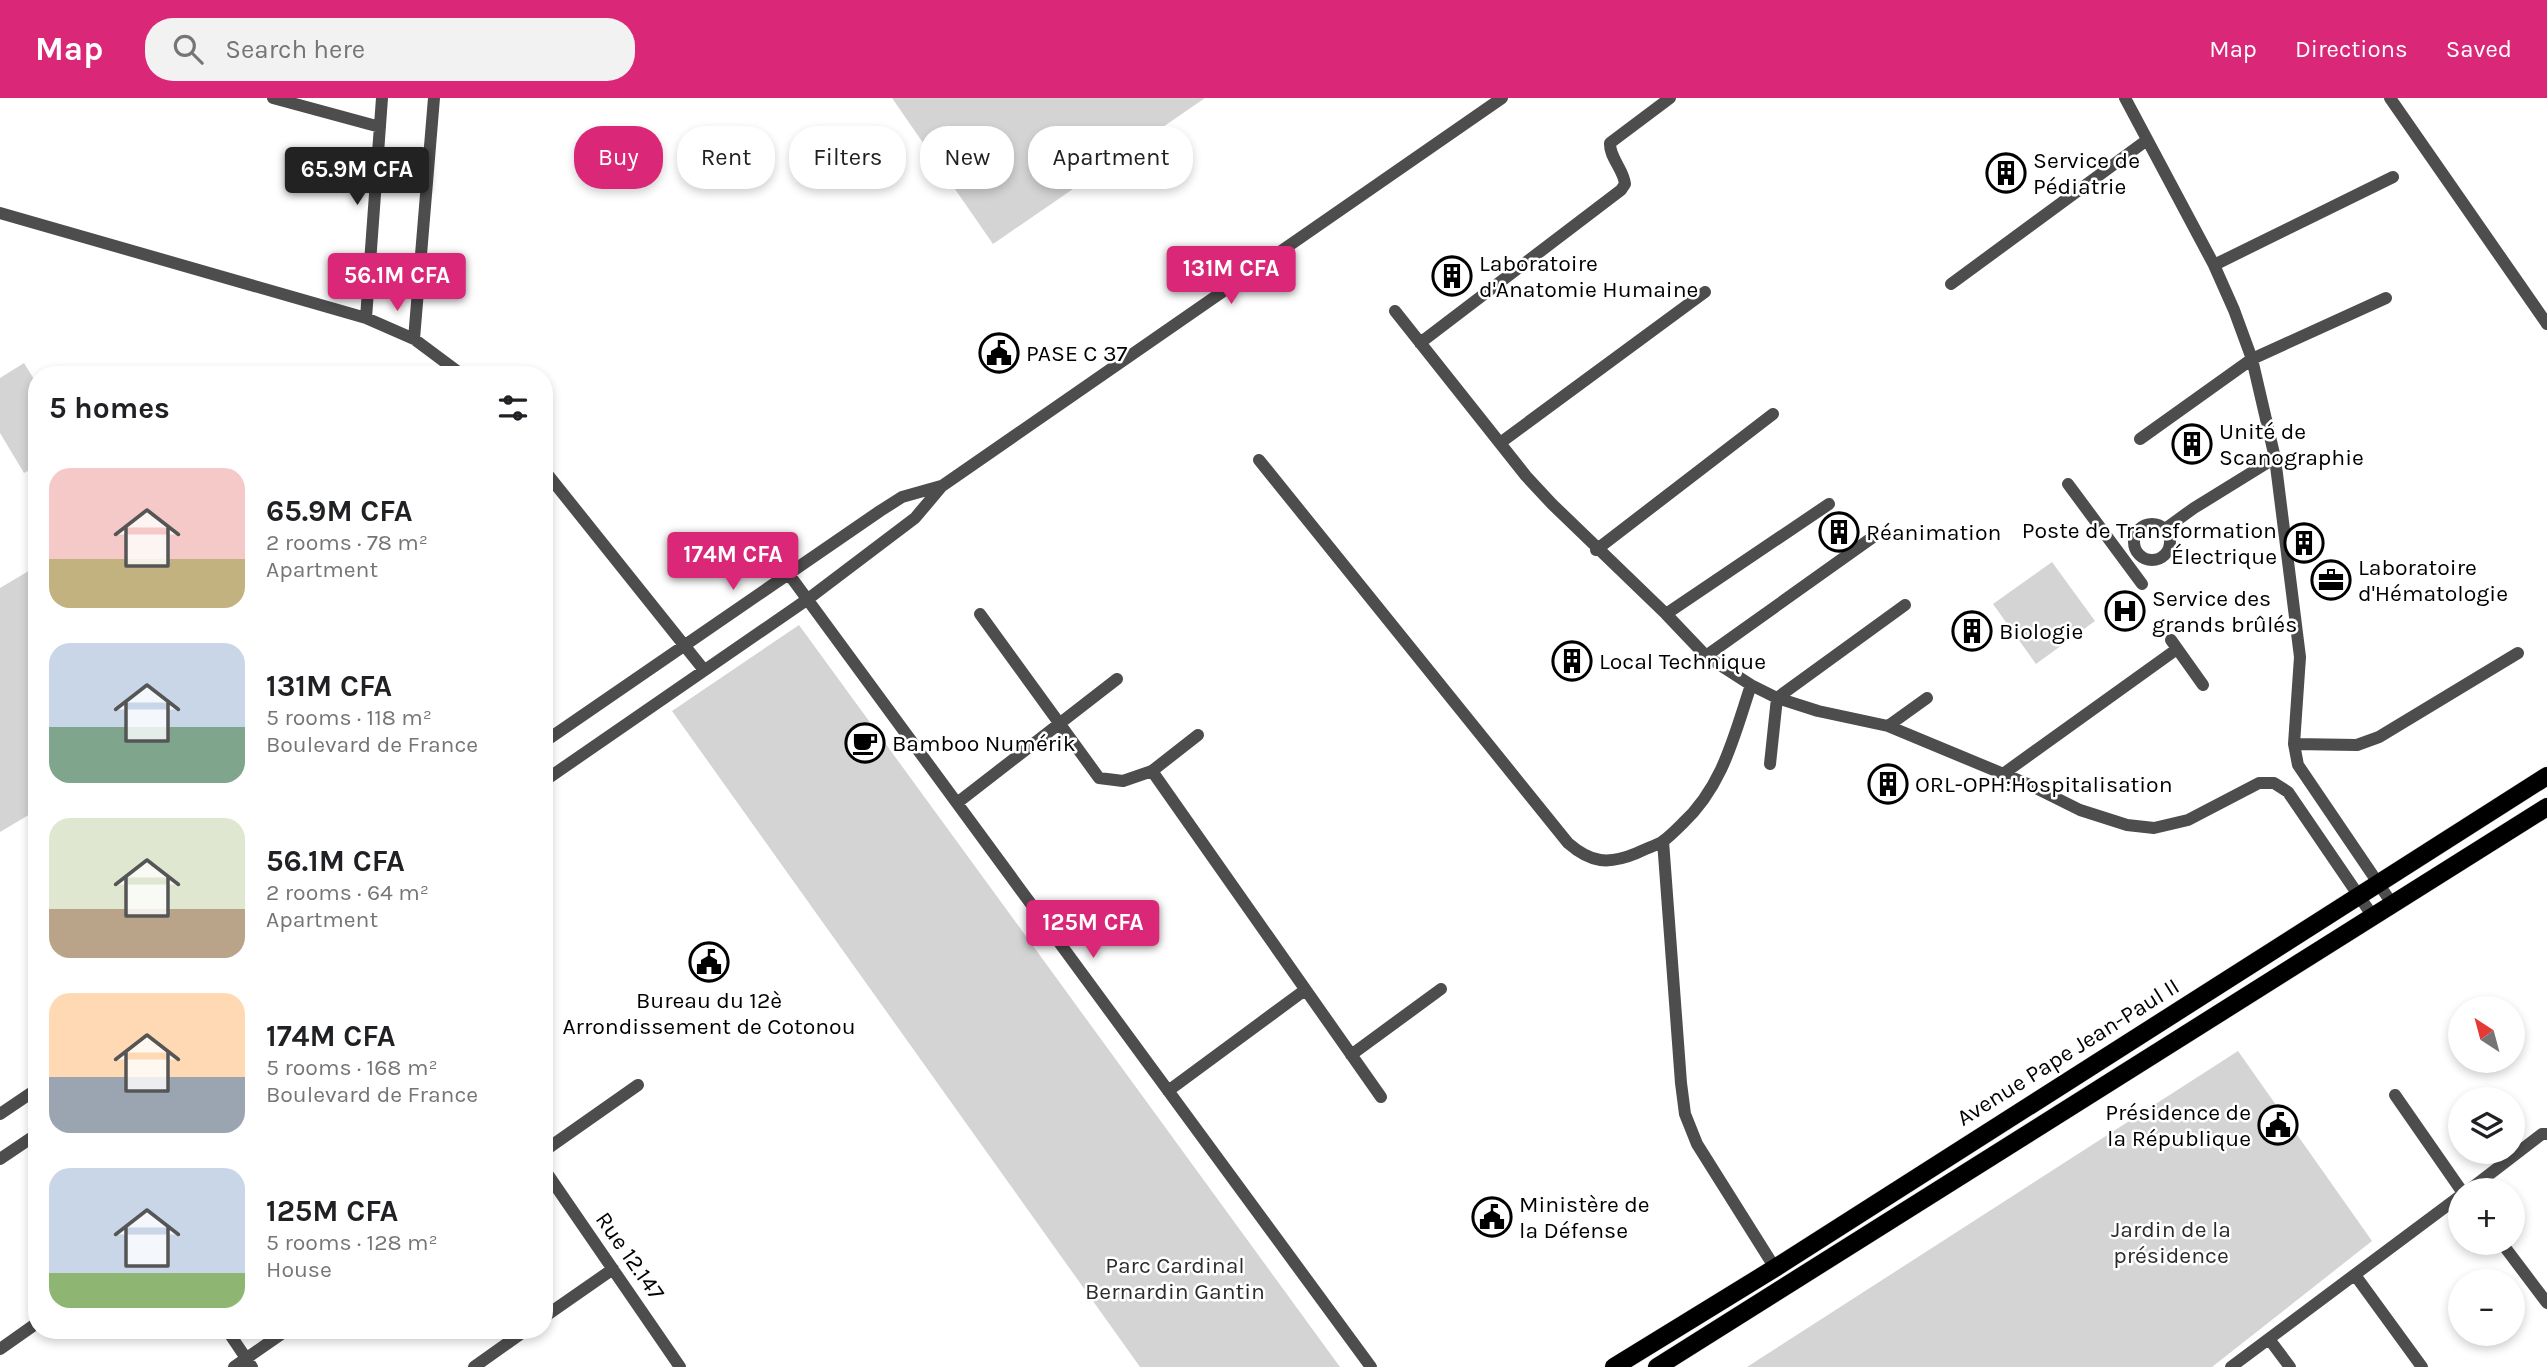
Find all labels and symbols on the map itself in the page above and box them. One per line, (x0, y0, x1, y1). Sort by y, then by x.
place label: Service de Pédiatrie (2033, 147, 2140, 200)
pin: 65.9M CFA (277, 148, 437, 207)
building icon: Service de Pédiatrie (1985, 152, 2027, 194)
pin: 131M CFA (1159, 246, 1303, 306)
place label: Laboratoire d'Anatomie Humaine (1479, 250, 1698, 303)
pin: 56.1M CFA (317, 254, 477, 313)
building icon: Laboratoire d'Anatomie Humaine (1431, 255, 1473, 297)
public building icon: PASE C 37 (978, 332, 1020, 374)
place label: PASE C 37 (1026, 340, 1127, 367)
place label: Unité de Scanographie (2219, 418, 2364, 471)
building icon: Unité de Scanographie (2171, 423, 2213, 465)
building icon: Réanimation (1818, 511, 1860, 553)
place label: Poste de Transformation Électrique (2022, 517, 2277, 570)
place label: Réanimation (1866, 519, 2001, 546)
building icon: Poste de Transformation Électrique (2283, 522, 2325, 564)
pin: 174M CFA (661, 532, 805, 592)
place label: Laboratoire d'Hématologie (2358, 554, 2508, 607)
office icon: Laboratoire d'Hématologie (2310, 559, 2352, 601)
place label: Service des grands brûlés (2152, 585, 2297, 638)
hospital icon: Service des grands brûlés (2104, 590, 2146, 632)
building icon: Biologie (1951, 610, 1993, 652)
place label: Biologie (1999, 618, 2083, 645)
building icon: Local Technique (1551, 640, 1593, 682)
place label: Local Technique (1599, 648, 1766, 675)
cafe icon: Bamboo Numérik (844, 722, 886, 764)
place label: Bamboo Numérik (892, 730, 1076, 757)
building icon: ORL-OPH:Hospitalisation (1867, 763, 1909, 805)
place label: ORL-OPH:Hospitalisation (1915, 771, 2173, 798)
pin: 125M CFA (1021, 900, 1165, 960)
public building icon: Bureau du 12è Arrondissement de Cotonou (688, 941, 730, 983)
street label: Avenue Pape Jean-Paul II (1952, 972, 2184, 1132)
place label: Bureau du 12è Arrondissement de Cotonou (562, 987, 856, 1040)
north arrow (2448, 996, 2525, 1073)
place label: Présidence de la République (2105, 1099, 2251, 1152)
public building icon: Présidence de la République (2257, 1104, 2299, 1146)
place label: Ministère de la Défense (1519, 1191, 1650, 1244)
public building icon: Ministère de la Défense (1471, 1196, 1513, 1238)
street label: Rue 12.147 (590, 1207, 670, 1306)
park label: Jardin de la présidence (2111, 1216, 2231, 1269)
park label: Parc Cardinal Bernardin Gantin (1085, 1252, 1265, 1305)

